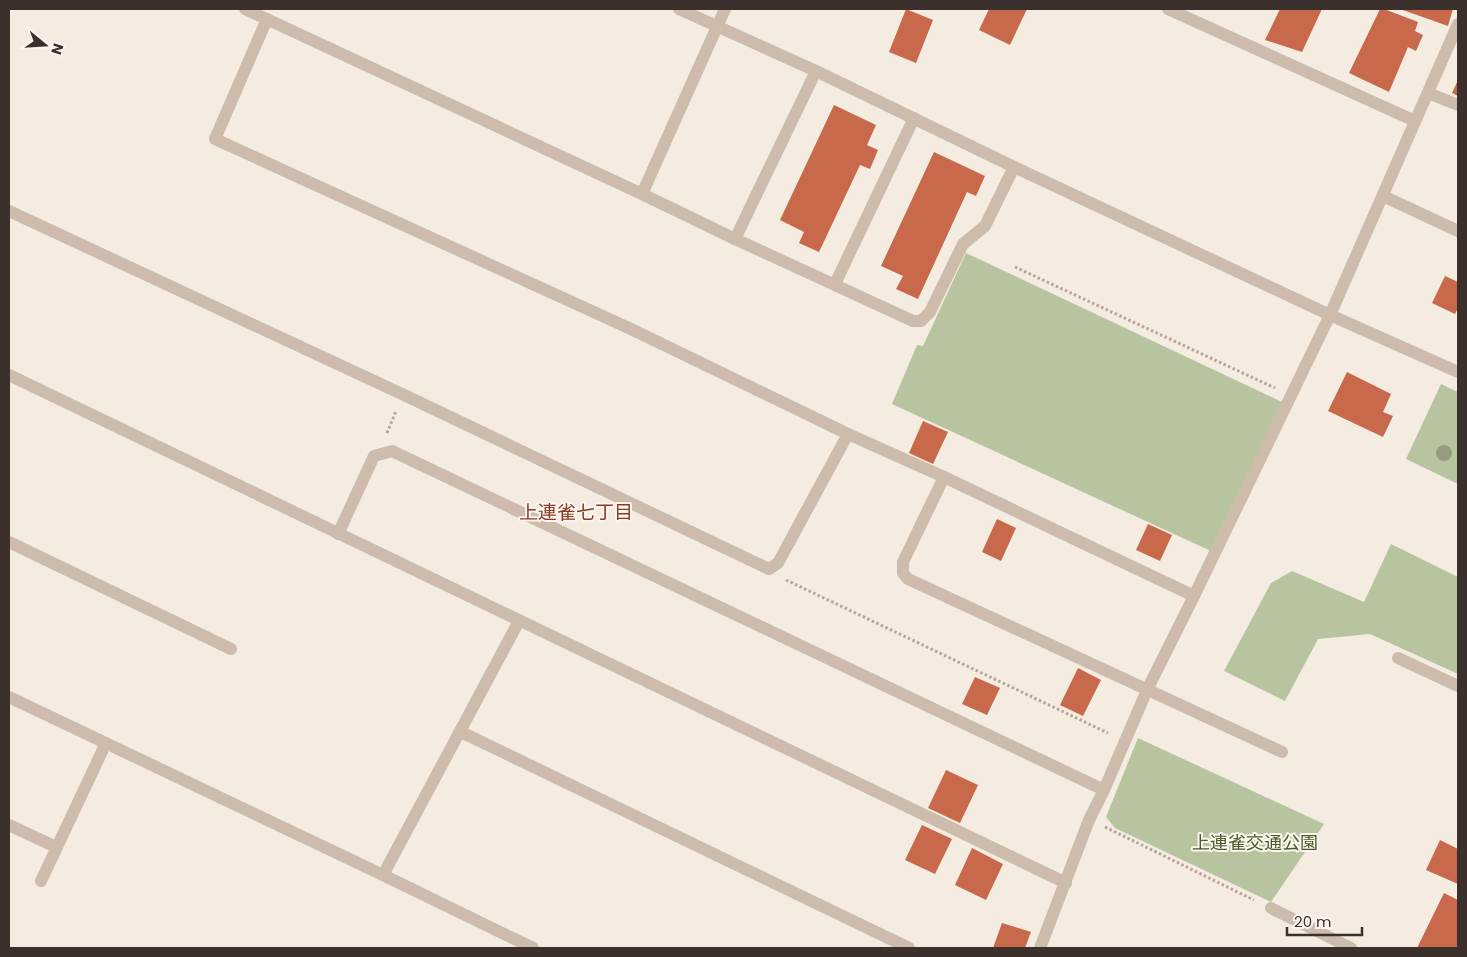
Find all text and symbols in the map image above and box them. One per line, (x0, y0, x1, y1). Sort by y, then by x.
north arrow (20, 20, 70, 70)
text: N (46, 41, 69, 57)
district label: 上連雀七丁目 (519, 499, 633, 526)
park label: 上連雀交通公園 (1192, 830, 1318, 855)
scale bar (1287, 904, 1362, 936)
text: 20 m (1294, 911, 1332, 932)

